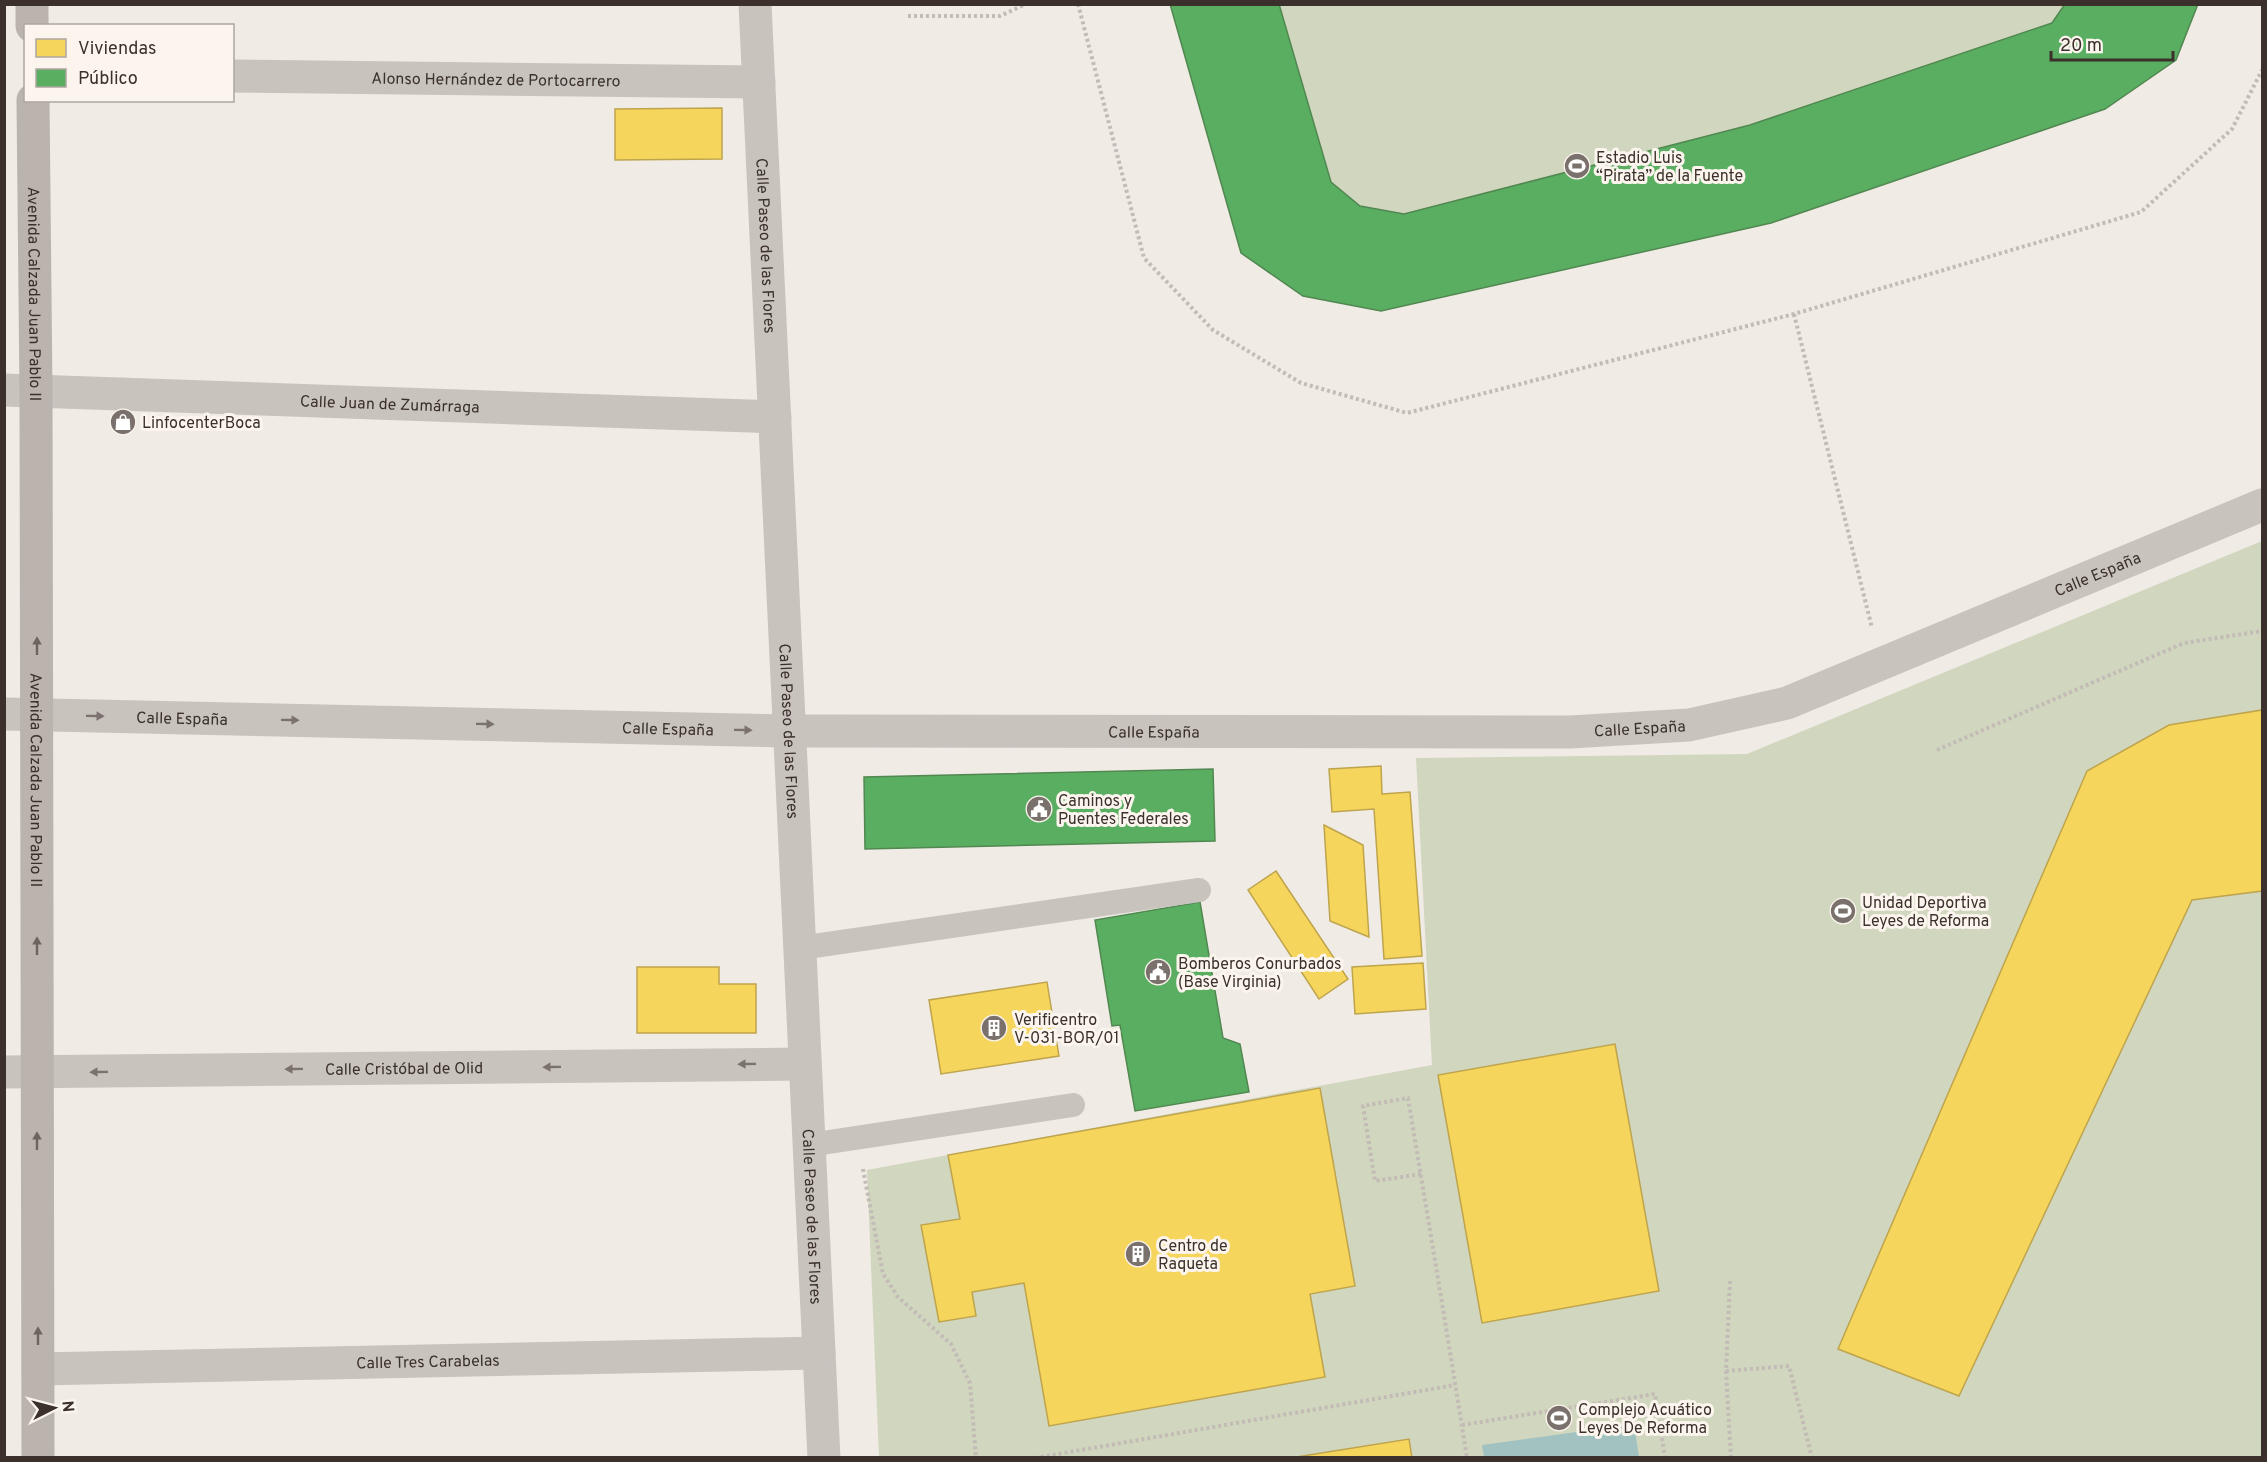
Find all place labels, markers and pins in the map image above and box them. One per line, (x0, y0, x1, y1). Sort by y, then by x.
place label: Estadio Luis “Pirata” de la Fuente (1596, 149, 1743, 187)
sports icon: Estadio Luis “Pirata” de la Fuente (1562, 151, 1592, 181)
shop icon: LinfocenterBoca (108, 407, 138, 437)
place label: LinfocenterBoca (142, 414, 261, 434)
place label: Caminos y Puentes Federales (1058, 792, 1189, 830)
public building icon: Caminos y Puentes Federales (1024, 794, 1054, 824)
place label: Unidad Deportiva Leyes de Reforma (1862, 894, 1989, 932)
sports icon: Unidad Deportiva Leyes de Reforma (1828, 896, 1858, 926)
place label: Bomberos Conurbados (Base Virginia) (1178, 955, 1342, 993)
public building icon: Bomberos Conurbados (Base Virginia) (1143, 957, 1173, 987)
place label: Verificentro V-031-BOR/01 (1014, 1011, 1120, 1049)
building icon: Verificentro V-031-BOR/01 (979, 1013, 1009, 1043)
place label: Centro de Raqueta (1158, 1237, 1228, 1275)
building icon: Centro de Raqueta (1123, 1239, 1153, 1269)
place label: Complejo Acuático Leyes De Reforma (1578, 1401, 1712, 1439)
sports icon: Complejo Acuático Leyes De Reforma (1544, 1403, 1574, 1433)

